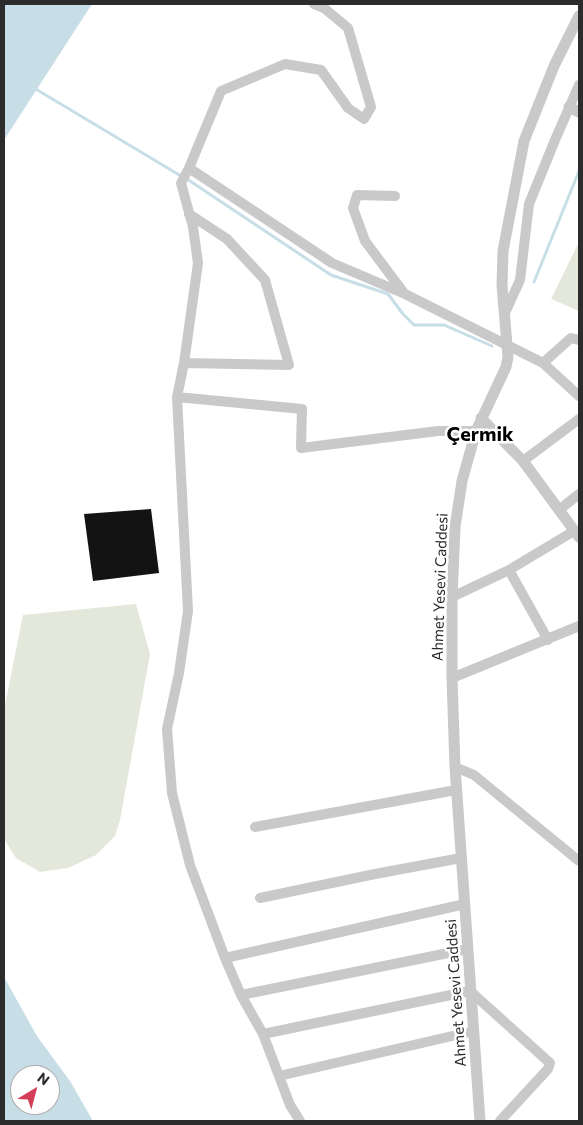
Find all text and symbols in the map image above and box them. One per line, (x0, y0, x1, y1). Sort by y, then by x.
district label: Çermik (447, 422, 513, 446)
street label: Ahmet Yesevi Caddesi (428, 513, 452, 661)
street label: Ahmet Yesevi Caddesi (442, 918, 470, 1068)
north arrow (10, 1065, 60, 1115)
text: N (34, 1068, 53, 1088)

